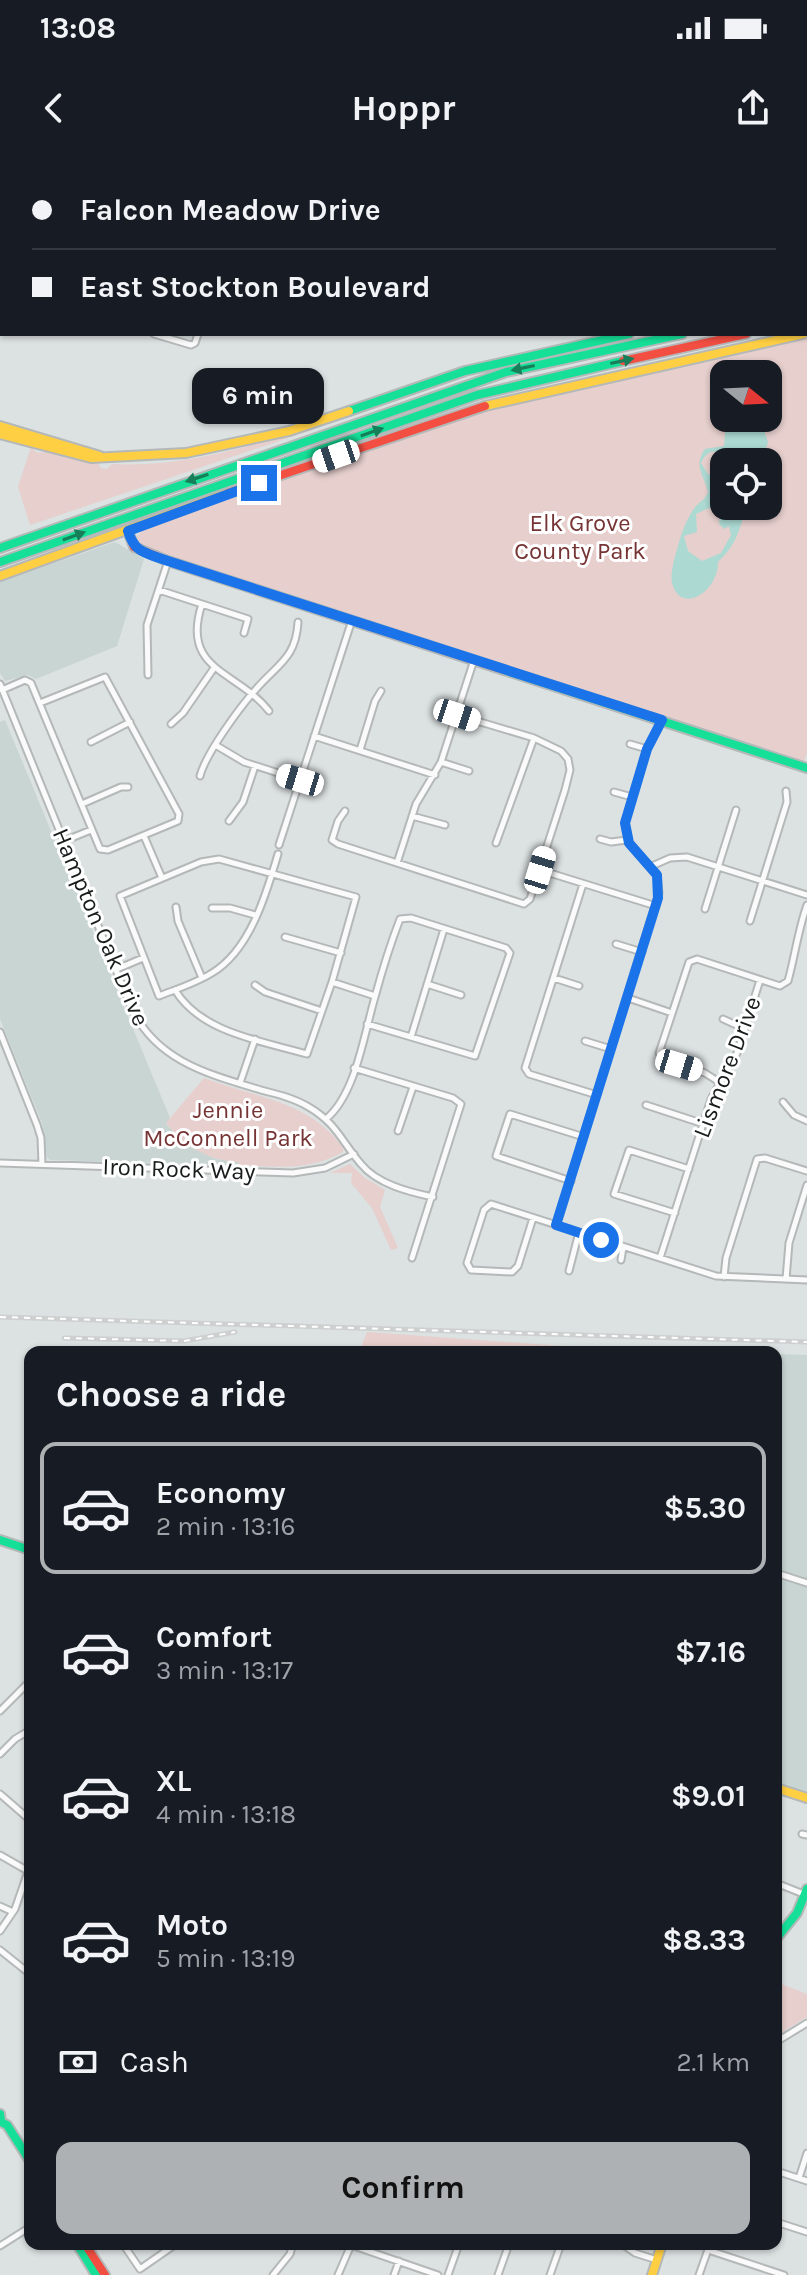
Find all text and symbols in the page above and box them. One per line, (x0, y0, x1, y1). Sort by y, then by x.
text: 13:08 (40, 10, 116, 46)
icon: back (32, 86, 76, 130)
icon: share (731, 86, 775, 130)
text: Hoppr (352, 87, 455, 129)
text: Falcon Meadow Drive (80, 192, 381, 228)
text: East Stockton Boulevard (80, 269, 431, 305)
one-way arrow (609, 354, 634, 367)
north arrow (710, 360, 782, 432)
map controls (710, 360, 782, 520)
one-way arrow (511, 362, 536, 375)
callout: 6 min (193, 367, 325, 423)
text: 6 min (222, 380, 294, 411)
one-way arrow (360, 425, 384, 437)
car (309, 437, 363, 475)
button: locate (710, 448, 782, 520)
route end (241, 465, 277, 501)
one-way arrow (185, 473, 209, 485)
park label: Elk Grove County Park (514, 509, 646, 565)
one-way arrow (62, 529, 86, 541)
car (430, 696, 484, 734)
car (274, 762, 326, 798)
street label: Hampton Oak Drive (47, 824, 155, 1030)
car (522, 844, 558, 896)
street label: Lismore Drive (687, 992, 767, 1142)
car (653, 1047, 705, 1083)
park label: Jennie McConnell Park (143, 1096, 313, 1152)
street label: Iron Rock Way (102, 1152, 256, 1186)
route start (583, 1222, 619, 1258)
text: Choose a ride (56, 1373, 286, 1415)
icon: car (60, 1472, 132, 1544)
text: Economy (156, 1475, 286, 1511)
text: $5.30 (664, 1490, 746, 1526)
text: 2 min · 13:16 (156, 1511, 295, 1542)
icon: car (60, 1616, 132, 1688)
text: Comfort (156, 1619, 272, 1655)
text: $7.16 (675, 1634, 746, 1670)
text: 3 min · 13:17 (156, 1655, 293, 1686)
icon: car (60, 1760, 132, 1832)
text: XL (156, 1763, 191, 1799)
text: $9.01 (671, 1778, 746, 1814)
text: 4 min · 13:18 (156, 1799, 296, 1830)
icon: car (60, 1904, 132, 1976)
text: Moto (156, 1907, 228, 1943)
text: $8.33 (662, 1922, 746, 1958)
text: 5 min · 13:19 (156, 1943, 295, 1974)
icon: cash (56, 2040, 100, 2084)
text: Cash (120, 2044, 189, 2080)
text: 2.1 km (677, 2047, 750, 2078)
button: Confirm (56, 2142, 750, 2234)

